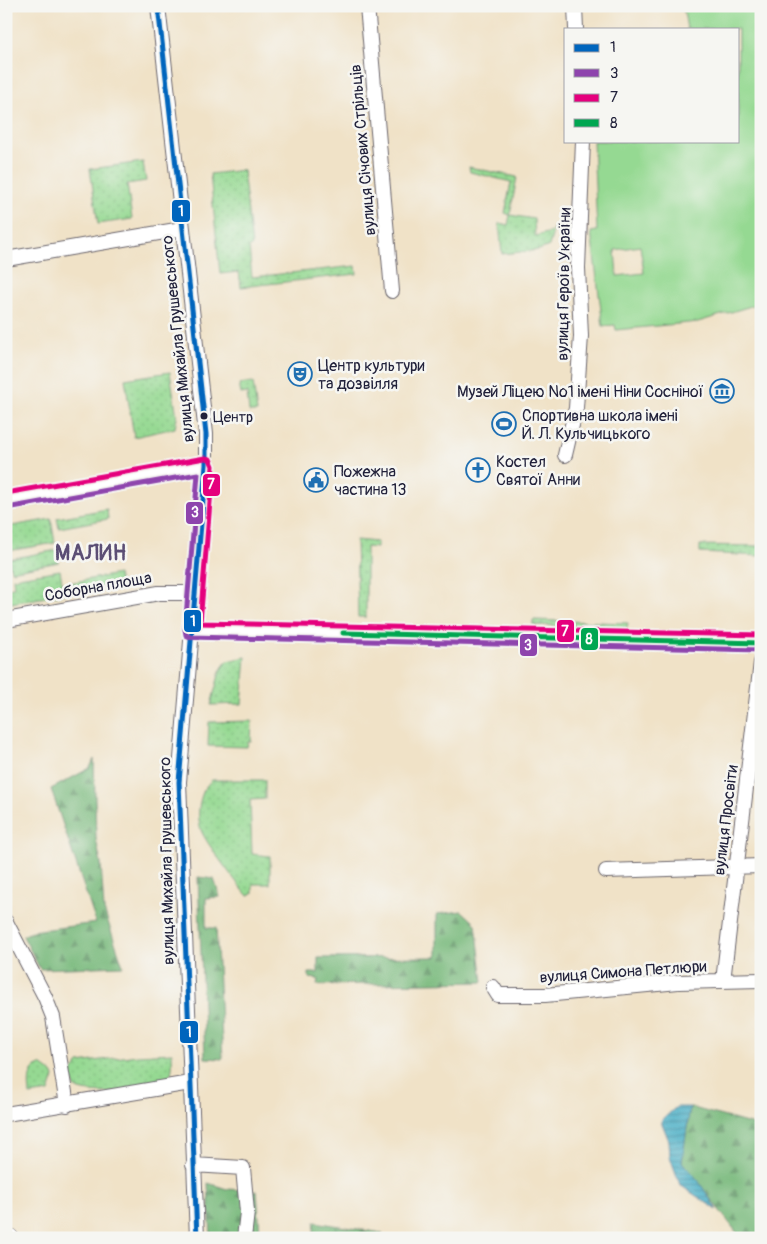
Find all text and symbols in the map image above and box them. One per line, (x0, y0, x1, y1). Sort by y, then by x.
legend (564, 28, 740, 142)
text: 1 (610, 38, 616, 57)
street label: вулиця Січових Стрільців (346, 63, 380, 236)
text: 3 (610, 64, 618, 83)
text: 7 (610, 88, 618, 107)
text: 8 (610, 114, 618, 133)
line badge: 1 (171, 199, 191, 223)
text: 1 (178, 203, 184, 220)
street label: вулиця Героїв України (553, 207, 575, 361)
street label: вулиця Михайла Грушевського (157, 234, 199, 443)
place label: Центр культури та дозвілля (318, 356, 425, 394)
theatre icon: Центр культури та дозвілля (287, 361, 313, 387)
museum icon: Музей Ліцею №1 імені Ніни Сосніної (709, 378, 735, 404)
place label: Музей Ліцею №1 імені Ніни Сосніної (457, 382, 704, 402)
place label: Спортивна школа імені Й. Л. Кульчицького (522, 406, 678, 444)
place label: Центр (213, 408, 253, 427)
marker: Центр (199, 411, 209, 421)
sports icon: Спортивна школа імені Й. Л. Кульчицького (491, 411, 517, 437)
place label: Костел Святої Анни (496, 452, 580, 490)
church icon: Костел Святої Анни (465, 457, 491, 483)
place label: Пожежна частина 13 (334, 462, 407, 500)
public building icon: Пожежна частина 13 (303, 467, 329, 493)
line badge: 7 (202, 473, 221, 497)
text: 7 (207, 476, 215, 493)
line badge: 3 (185, 501, 204, 525)
text: 3 (191, 504, 199, 521)
district label: МАЛИН (55, 540, 127, 567)
street label: Соборна площа (43, 568, 153, 606)
line badge: 1 (183, 609, 202, 633)
text: 1 (190, 613, 196, 630)
line badge: 7 (556, 619, 575, 643)
text: 7 (561, 623, 569, 640)
line badge: 8 (580, 627, 599, 651)
text: 8 (585, 631, 593, 648)
line badge: 3 (519, 633, 538, 657)
text: 3 (524, 637, 532, 654)
street label: вулиця Михайла Грушевського (155, 756, 179, 965)
street label: вулиця Просвіти (709, 764, 743, 876)
street label: вулиця Симона Петлюри (539, 956, 707, 988)
line badge: 1 (179, 1020, 199, 1044)
text: 1 (186, 1024, 192, 1041)

